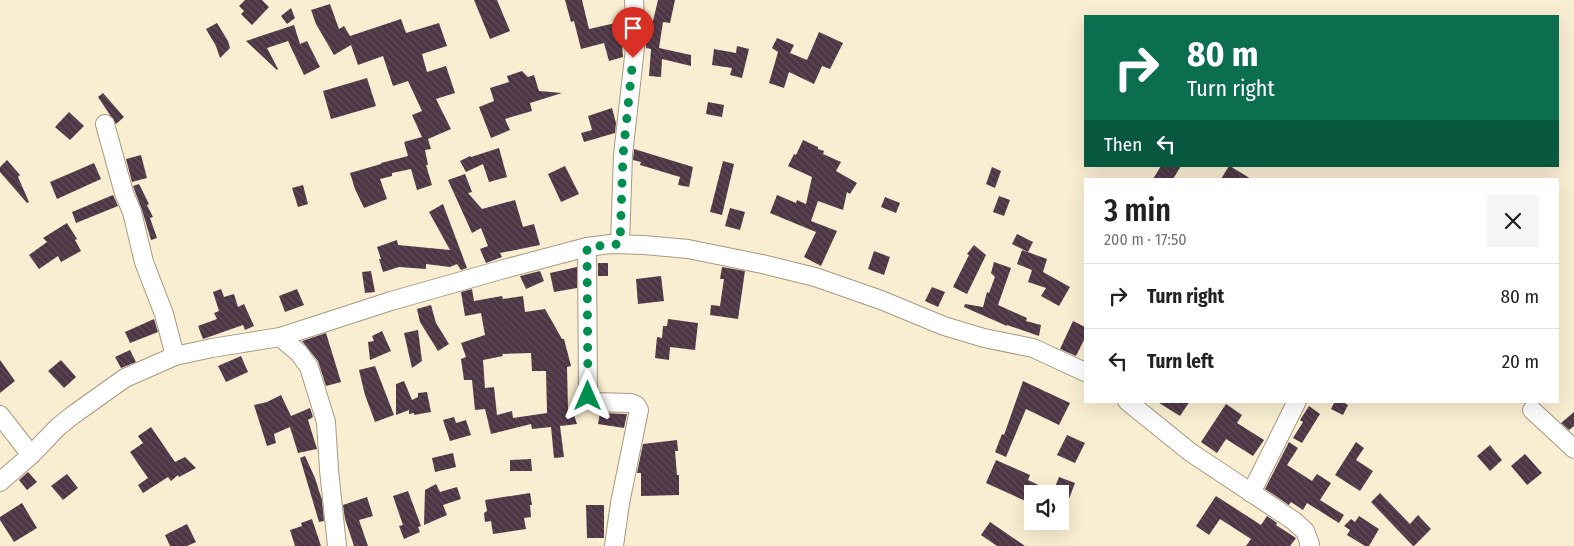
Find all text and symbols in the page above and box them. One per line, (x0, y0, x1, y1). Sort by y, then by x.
pin (612, 7, 654, 58)
icon: arrive (619, 14, 647, 42)
text: 80 m (1187, 33, 1259, 75)
icon: right (1104, 35, 1169, 100)
text: Turn right (1187, 75, 1275, 102)
icon: left (1152, 130, 1180, 158)
text: Then (1104, 133, 1142, 156)
text: 3 min (1104, 193, 1171, 229)
button: close (1487, 195, 1539, 247)
text: 200 m · 17:50 (1104, 230, 1187, 249)
icon: right (1104, 282, 1132, 310)
text: Turn right (1147, 285, 1224, 308)
text: 80 m (1501, 285, 1539, 308)
icon: left (1104, 347, 1132, 375)
text: Turn left (1147, 350, 1214, 373)
text: 20 m (1502, 350, 1539, 373)
position arrow (561, 369, 613, 421)
map controls (1024, 485, 1069, 530)
button: sound (1024, 485, 1069, 530)

